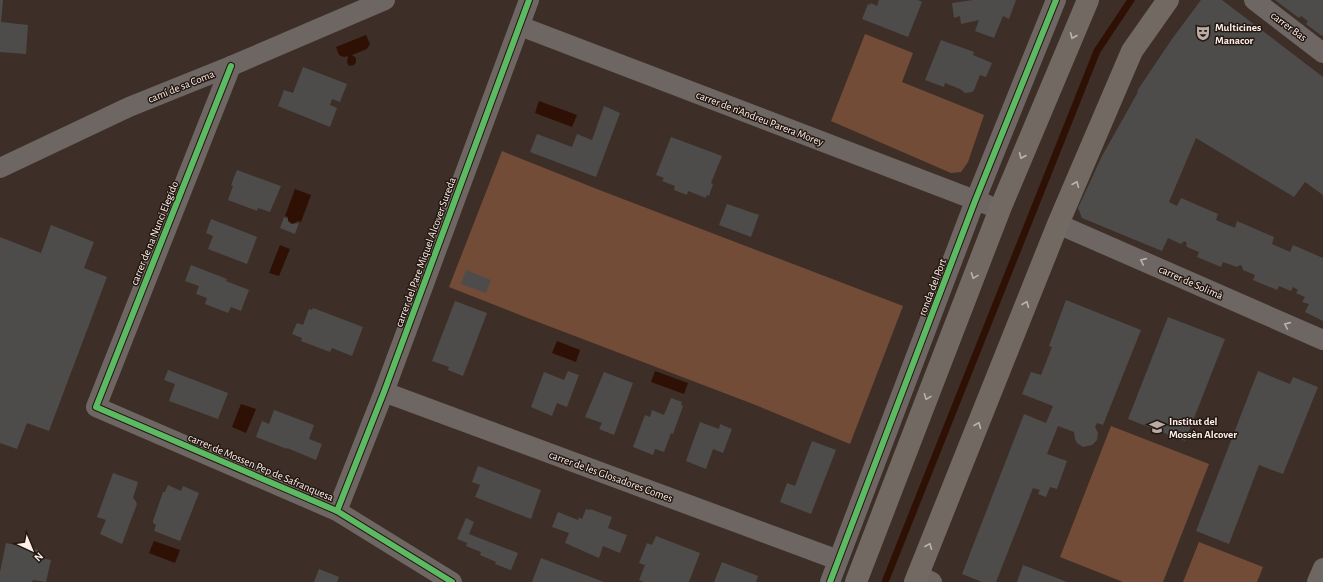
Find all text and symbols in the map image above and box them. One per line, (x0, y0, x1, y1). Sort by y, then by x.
street label: carrer Bas (1269, 9, 1309, 43)
place label: Multicines Manacor (1215, 22, 1261, 46)
theatre icon: Multicines Manacor (1194, 24, 1212, 42)
one-way arrow (1070, 31, 1078, 39)
street label: camí de sa Coma (146, 68, 216, 105)
street label: carrer de n'Andreu Parera Morey (695, 89, 825, 148)
one-way arrow (1019, 152, 1027, 159)
street label: carrer del Pare Miquel Alcover Sureda (393, 176, 458, 329)
street label: carrer de na Nunci Elegido (129, 180, 180, 287)
one-way arrow (1071, 181, 1079, 188)
street label: ronda del Port (917, 257, 949, 317)
one-way arrow (1139, 258, 1147, 266)
street label: carrer de Solimà (1157, 263, 1224, 301)
one-way arrow (970, 273, 978, 280)
one-way arrow (1022, 301, 1030, 308)
one-way arrow (1284, 321, 1291, 329)
one-way arrow (923, 394, 931, 401)
place label: Institut del Mossèn Alcover (1169, 416, 1237, 440)
school or university icon: Institut del Mossèn Alcover (1148, 418, 1166, 436)
one-way arrow (973, 422, 981, 429)
street label: carrer de Mossen Pep de Safranquesa (186, 432, 335, 503)
street label: carrer de les Glosadores Comes (547, 449, 674, 504)
north arrow (12, 530, 52, 570)
one-way arrow (925, 542, 933, 549)
text: N (32, 550, 45, 563)

